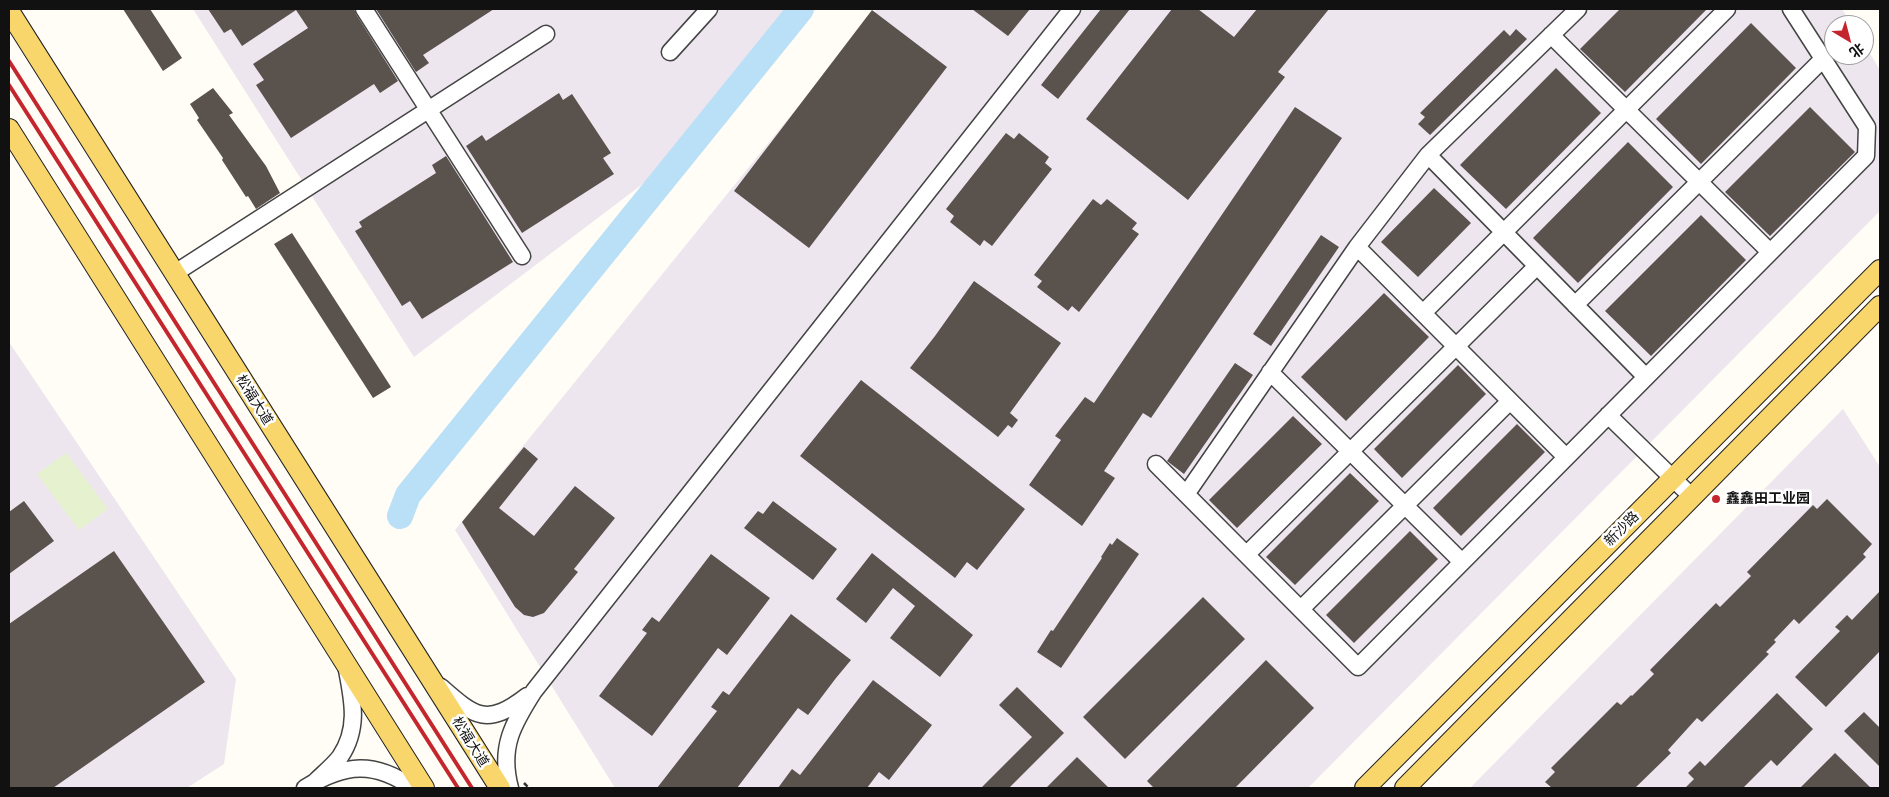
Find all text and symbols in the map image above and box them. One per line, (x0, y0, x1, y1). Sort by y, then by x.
north arrow (1824, 15, 1874, 65)
text: 北 (1846, 39, 1869, 63)
street label: 松福大道 (232, 372, 276, 428)
place label: 鑫鑫田工业园 (1726, 491, 1810, 507)
marker: 鑫鑫田工业园 (1710, 493, 1722, 505)
street label: 新沙路 (1601, 508, 1643, 550)
street label: 松福大道 (448, 714, 492, 770)

